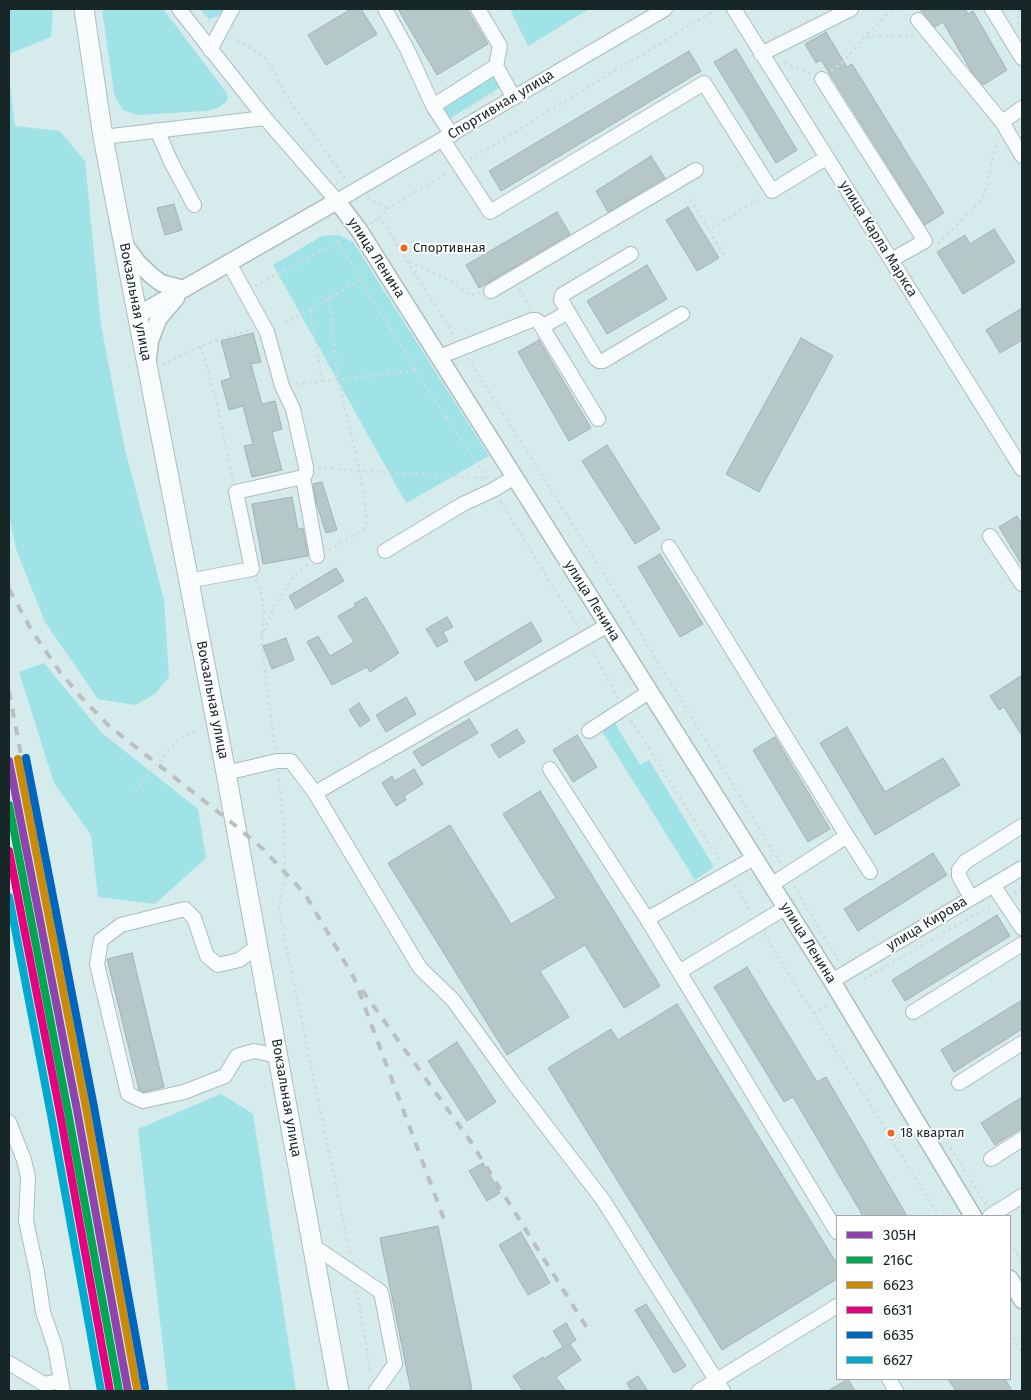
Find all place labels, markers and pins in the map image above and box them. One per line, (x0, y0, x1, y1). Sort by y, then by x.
place label: Спортивная (413, 240, 486, 256)
marker: Спортивная (399, 243, 409, 253)
place label: 18 квартал (900, 1125, 965, 1141)
marker: 18 квартал (886, 1128, 896, 1138)

